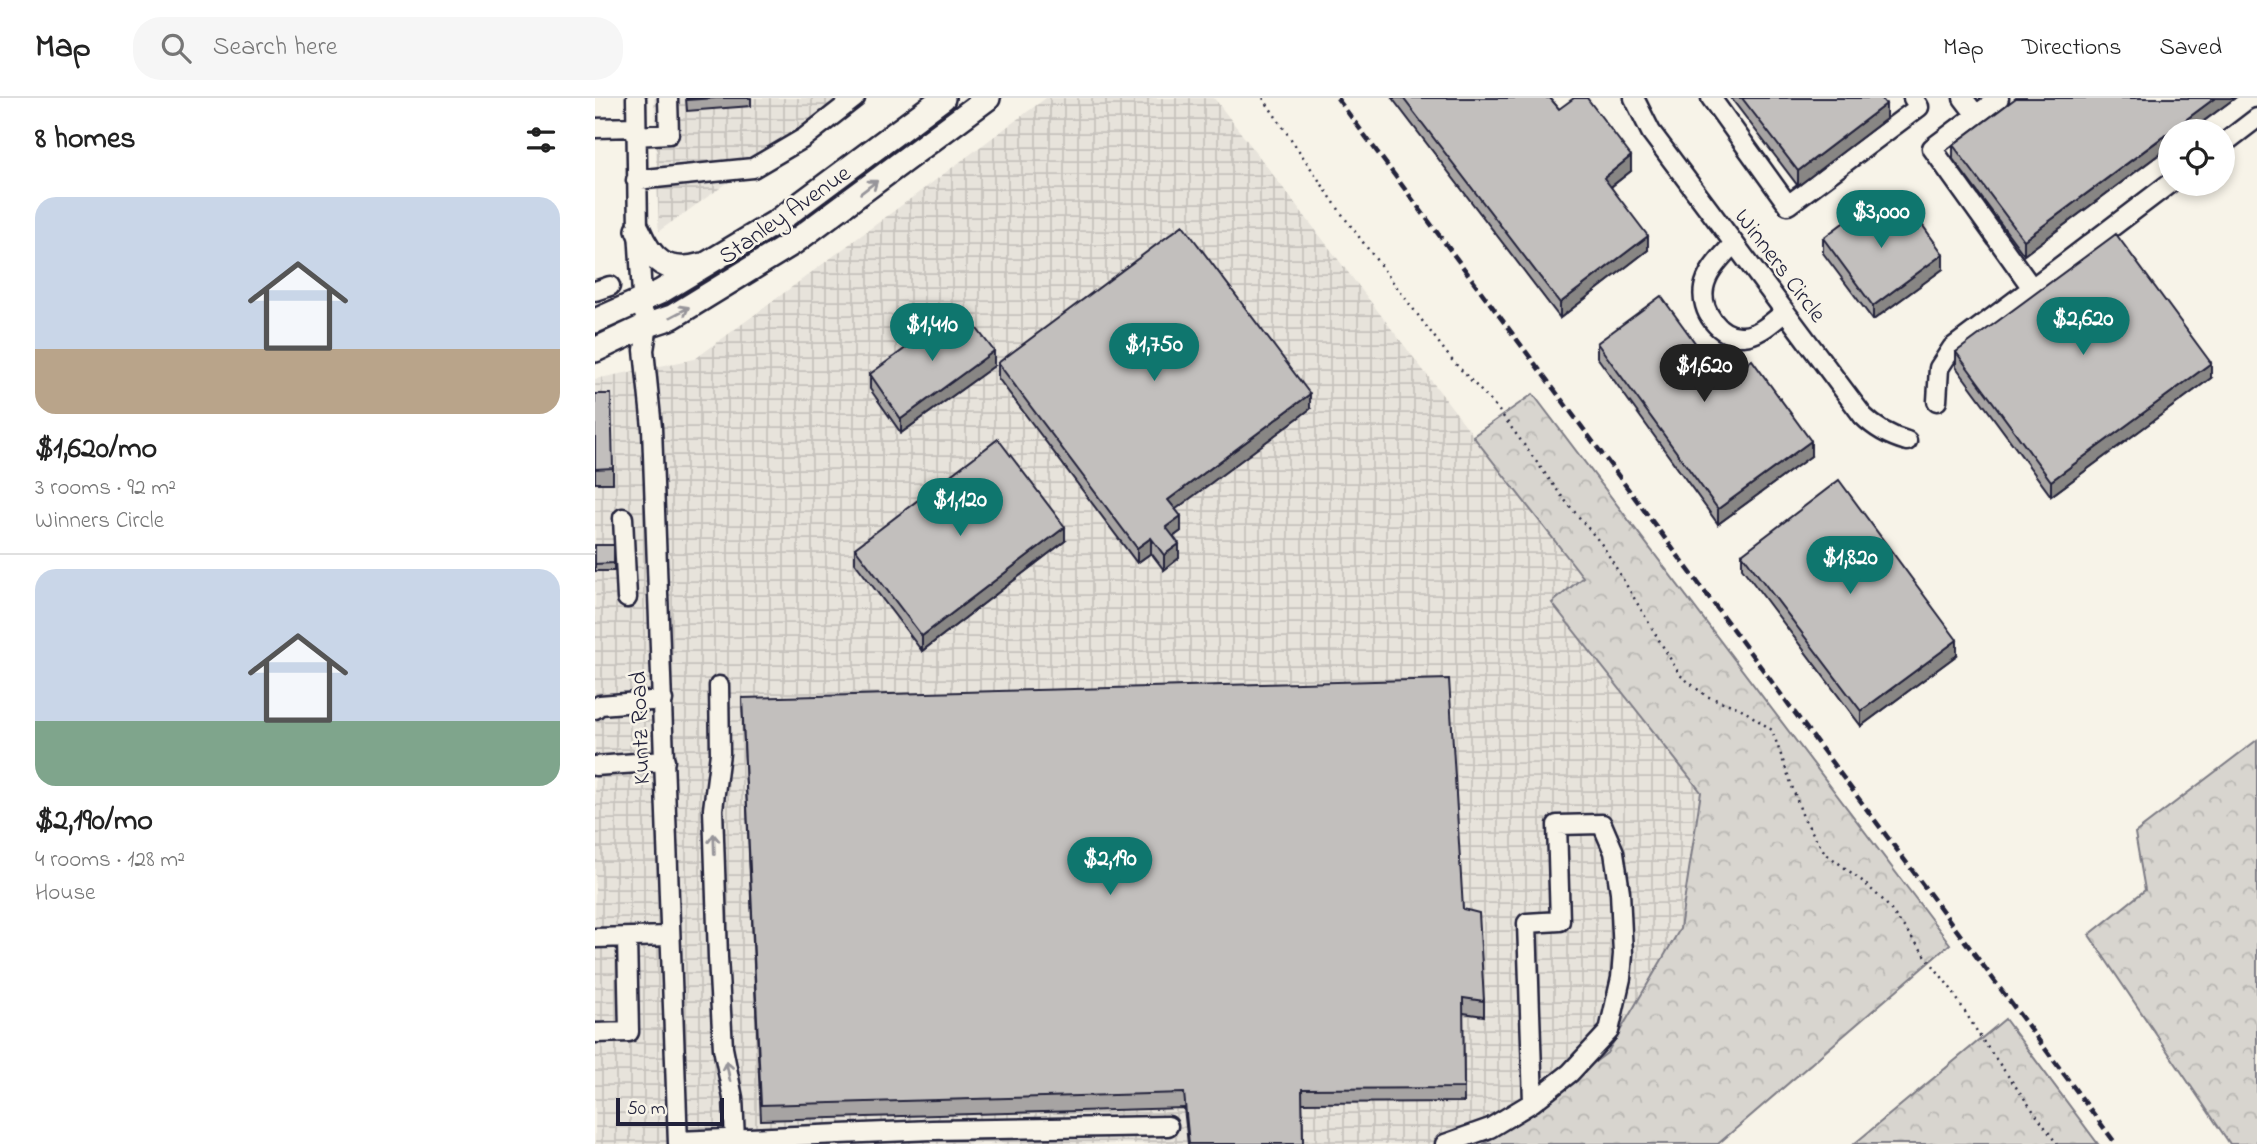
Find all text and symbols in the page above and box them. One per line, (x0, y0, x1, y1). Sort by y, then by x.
search box (133, 17, 623, 80)
text: Map (35, 24, 91, 72)
icon: search (157, 29, 195, 67)
text: Search here (213, 29, 337, 67)
text: Map (1943, 31, 1984, 66)
text: Directions (2022, 31, 2121, 66)
text: Saved (2159, 31, 2222, 66)
text: 8 homes (35, 118, 136, 162)
map controls (2158, 119, 2235, 196)
button: locate (2158, 119, 2235, 196)
icon: filters (522, 121, 560, 159)
street label: Stanley Avenue (712, 157, 859, 275)
one-way arrow (859, 180, 878, 194)
pin: $3,000 (1824, 190, 1938, 250)
text: $3,000 (1852, 196, 1910, 229)
street label: Winners Circle (1725, 202, 1834, 331)
icon: home (235, 243, 361, 369)
pin: $2,620 (2026, 298, 2140, 357)
pin: $1,410 (875, 303, 989, 363)
text: $2,620 (2053, 303, 2113, 336)
one-way arrow (669, 305, 689, 319)
text: $1,410 (906, 309, 958, 342)
pin: $1,750 (1097, 324, 1211, 383)
text: $1,750 (1125, 329, 1183, 362)
pin: $1,620 (1647, 344, 1761, 404)
text: $1,620 (1676, 350, 1732, 383)
text: $1,620/mo (35, 428, 157, 472)
text: 3 rooms · 92 m² (35, 472, 176, 505)
pin: $1,120 (903, 478, 1017, 538)
text: $1,120 (933, 484, 987, 517)
text: Winners Circle (35, 505, 164, 538)
pin: $1,820 (1793, 536, 1907, 596)
text: $1,820 (1822, 542, 1878, 575)
icon: home (235, 615, 361, 741)
street label: Kuntz Road (622, 670, 661, 785)
text: $2,190/mo (35, 800, 153, 844)
one-way arrow (708, 833, 721, 856)
pin: $2,190 (1053, 838, 1167, 897)
text: $2,190 (1083, 843, 1137, 876)
text: 4 rooms · 128 m² (35, 844, 185, 877)
text: House (35, 877, 95, 910)
one-way arrow (720, 1060, 734, 1083)
scale bar (616, 1095, 725, 1127)
text: 50 m (627, 1096, 666, 1123)

